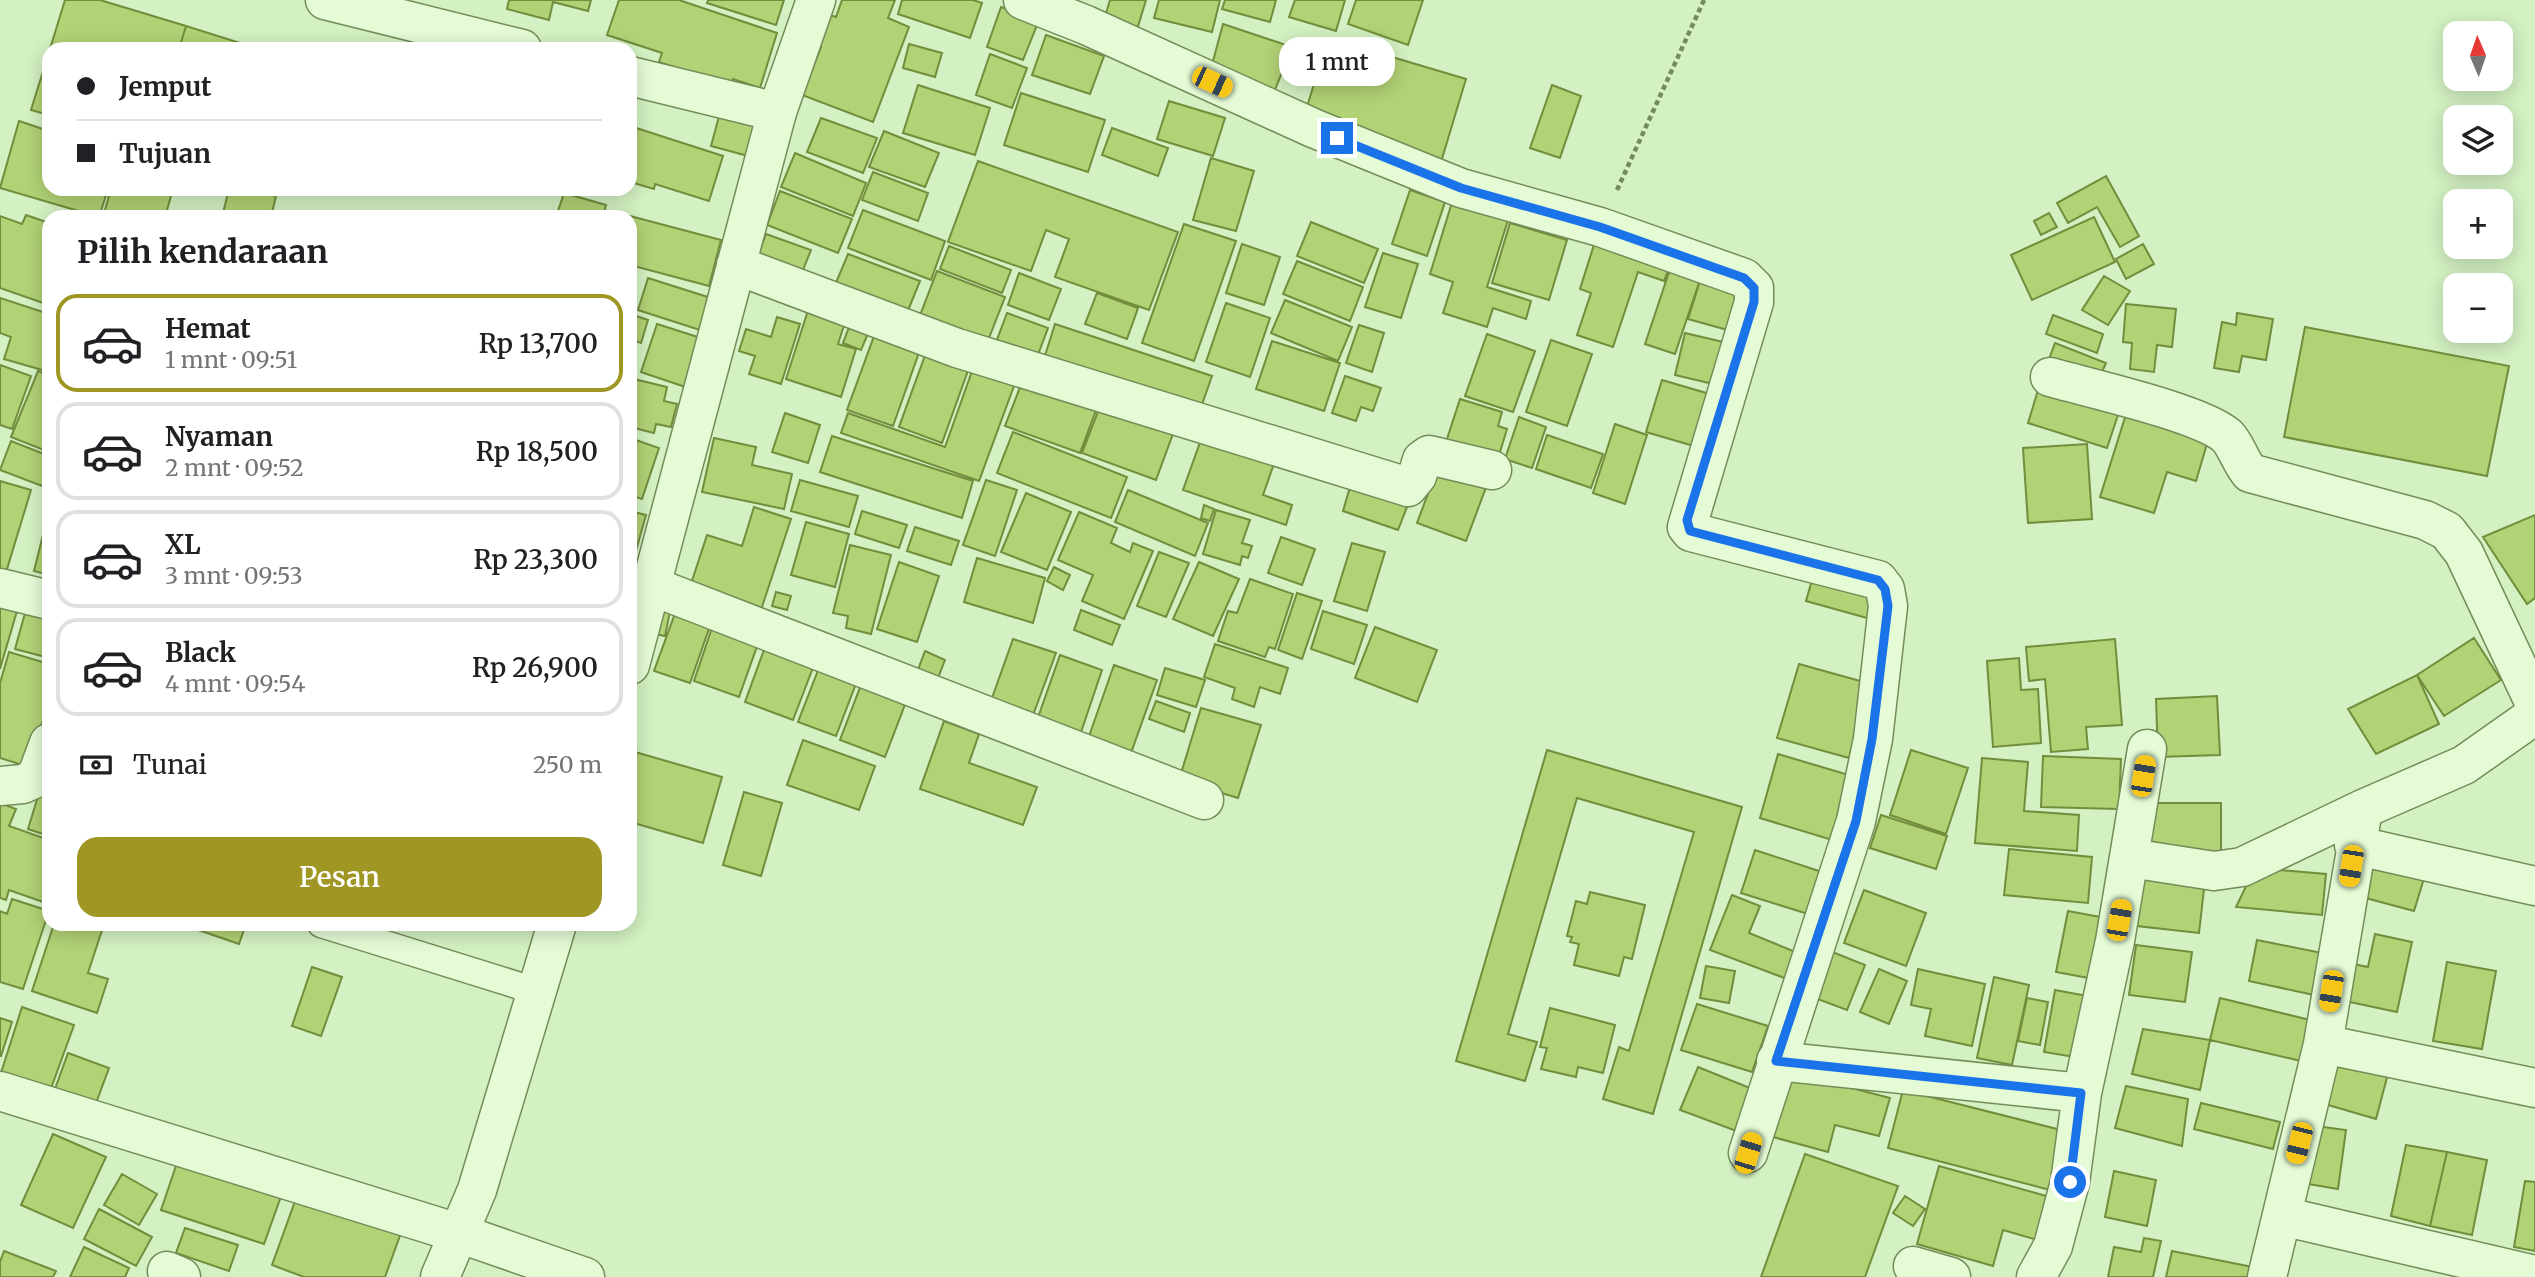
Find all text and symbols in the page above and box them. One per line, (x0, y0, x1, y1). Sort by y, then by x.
north arrow (2443, 21, 2513, 91)
map controls (2443, 21, 2513, 343)
callout: 1 mnt (1279, 37, 1395, 86)
text: 1 mnt (1305, 47, 1369, 76)
car (1189, 64, 1236, 100)
text: Jemput (119, 70, 212, 103)
button: layers (2443, 105, 2513, 175)
route end (1321, 122, 1353, 154)
text: Tujuan (119, 137, 211, 170)
button: + (2443, 189, 2513, 259)
text: Pilih kendaraan (77, 232, 328, 272)
button: − (2443, 273, 2513, 343)
icon: car (81, 312, 144, 375)
text: Hemat (165, 312, 251, 345)
text: Rp 13,700 (479, 327, 598, 360)
text: 1 mnt · 09:51 (165, 345, 297, 374)
icon: car (81, 420, 144, 483)
text: Nyaman (165, 420, 273, 453)
text: Rp 18,500 (476, 435, 598, 468)
text: 2 mnt · 09:52 (165, 453, 304, 482)
icon: car (81, 528, 144, 591)
text: XL (165, 528, 201, 561)
text: Rp 23,300 (473, 543, 598, 576)
text: 3 mnt · 09:53 (165, 561, 303, 590)
icon: car (81, 636, 144, 699)
text: Black (165, 636, 236, 669)
text: Rp 26,900 (472, 651, 598, 684)
text: 4 mnt · 09:54 (165, 669, 305, 698)
icon: cash (77, 746, 115, 784)
text: Tunai (133, 748, 207, 781)
text: 250 m (533, 750, 602, 779)
car (2130, 754, 2157, 798)
button: Pesan (77, 837, 602, 917)
car (2338, 844, 2365, 888)
car (2106, 897, 2133, 943)
car (2318, 969, 2345, 1013)
car (2284, 1120, 2315, 1166)
car (1732, 1130, 1765, 1176)
route start (2054, 1166, 2086, 1198)

